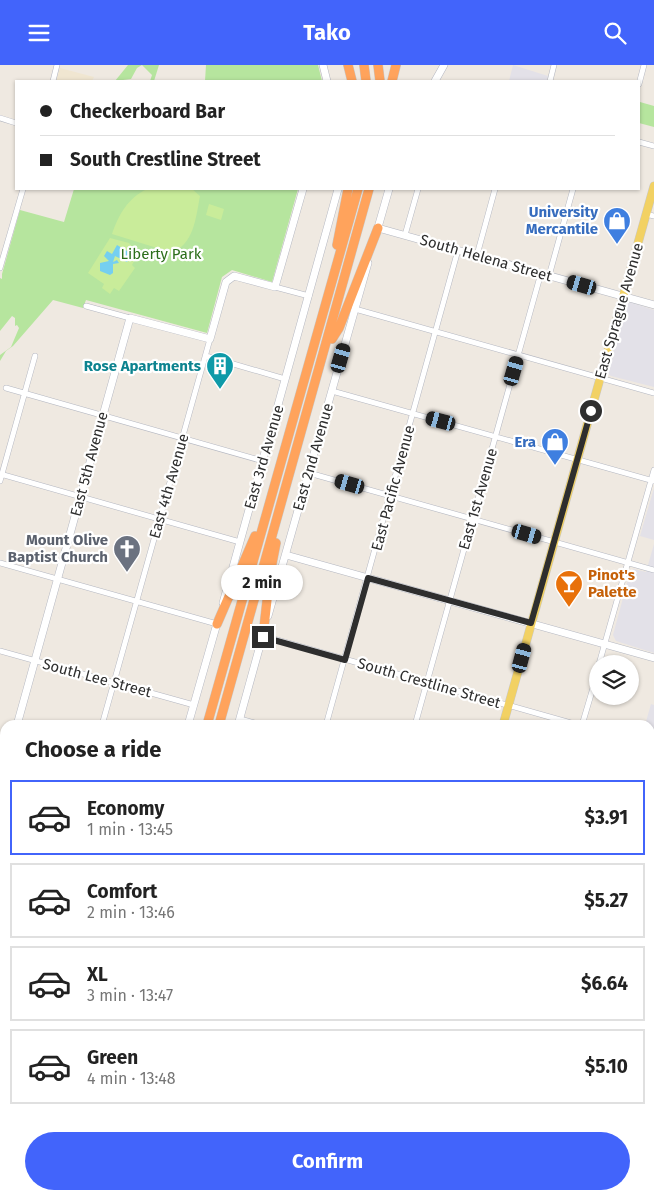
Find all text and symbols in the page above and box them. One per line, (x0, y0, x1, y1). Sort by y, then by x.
icon: menu (25, 19, 53, 47)
text: Tako (303, 19, 351, 46)
icon: search (601, 19, 629, 47)
text: Checkerboard Bar (70, 100, 225, 123)
text: South Crestline Street (70, 148, 261, 171)
place label: University Mercantile (526, 203, 598, 238)
shop icon: University Mercantile (602, 206, 632, 245)
street label: South Helena Street (418, 231, 555, 286)
street label: East Sprague Avenue (591, 241, 647, 381)
park label: Liberty Park (121, 245, 202, 263)
car (565, 274, 598, 296)
car (329, 342, 352, 374)
building icon: Rose Apartments (205, 351, 235, 390)
car (502, 355, 525, 387)
place label: Rose Apartments (84, 357, 201, 375)
route start (580, 400, 602, 422)
street label: East 2nd Avenue (289, 401, 337, 513)
street label: East 3rd Avenue (240, 403, 288, 511)
street label: East 5th Avenue (66, 410, 112, 518)
car (424, 410, 457, 432)
street label: East Pacific Avenue (368, 423, 418, 553)
shop icon: Era (540, 427, 570, 466)
street label: East 4th Avenue (145, 432, 193, 540)
place label: Era (515, 433, 536, 451)
street label: East 1st Avenue (455, 446, 501, 552)
car (333, 473, 366, 495)
car (510, 523, 543, 545)
place label: Mount Olive Baptist Church (8, 531, 108, 566)
church icon: Mount Olive Baptist Church (112, 534, 142, 573)
callout: 2 min (222, 565, 304, 599)
place label: Pinot's Palette (588, 566, 637, 601)
bar icon: Pinot's Palette (554, 569, 584, 608)
text: 2 min (242, 573, 282, 592)
route end (252, 626, 274, 648)
car (510, 642, 533, 674)
street label: South Crestline Street (355, 654, 503, 712)
street label: South Lee Street (41, 655, 154, 701)
map controls (589, 655, 639, 705)
button: layers (589, 655, 639, 705)
text: Choose a ride (25, 736, 161, 763)
icon: car (27, 795, 72, 840)
text: Economy (87, 797, 164, 820)
text: $3.91 (584, 806, 628, 829)
text: 1 min · 13:45 (87, 820, 173, 839)
icon: car (27, 878, 72, 923)
text: Comfort (87, 880, 157, 903)
text: $5.27 (584, 889, 628, 912)
text: 2 min · 13:46 (87, 903, 175, 922)
icon: car (27, 961, 72, 1006)
text: XL (87, 963, 108, 986)
text: $6.64 (581, 972, 628, 995)
text: 3 min · 13:47 (87, 986, 173, 1005)
icon: car (27, 1044, 72, 1089)
text: Green (87, 1046, 138, 1069)
text: $5.10 (585, 1055, 628, 1078)
text: 4 min · 13:48 (87, 1069, 176, 1088)
button: Confirm (25, 1132, 630, 1190)

